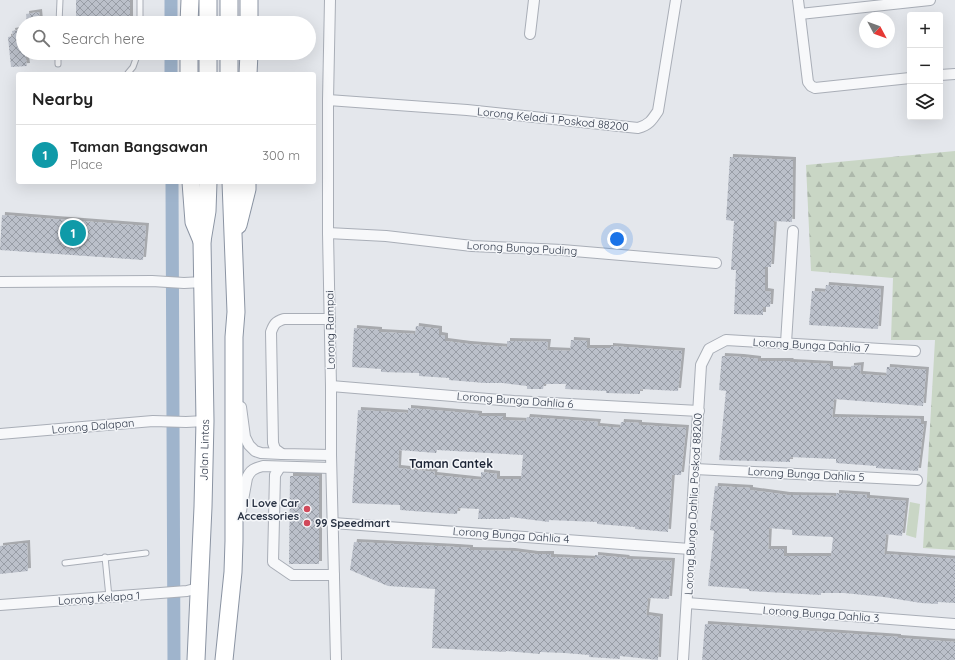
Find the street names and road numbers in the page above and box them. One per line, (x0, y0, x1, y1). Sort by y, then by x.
street label: Lorong Keladi 1 Poskod 88200 (477, 104, 629, 134)
street label: Lorong Bunga Puding (466, 238, 578, 258)
street label: Lorong Rampai (322, 290, 338, 370)
street label: Lorong Bunga Dahlia 7 (752, 335, 870, 355)
street label: Lorong Bunga Dahlia 6 (456, 389, 574, 411)
street label: Lorong Bunga Dahlia Poskod 88200 (681, 413, 705, 595)
street label: Lorong Dalapan (51, 415, 135, 437)
street label: Jalan Lintas (197, 419, 212, 481)
street label: Lorong Bunga Dahlia 5 (747, 464, 865, 484)
street label: Lorong Bunga Dahlia 4 (452, 524, 570, 546)
street label: Lorong Kelapa 1 (57, 588, 141, 608)
street label: Lorong Bunga Dahlia 3 (762, 603, 880, 625)

